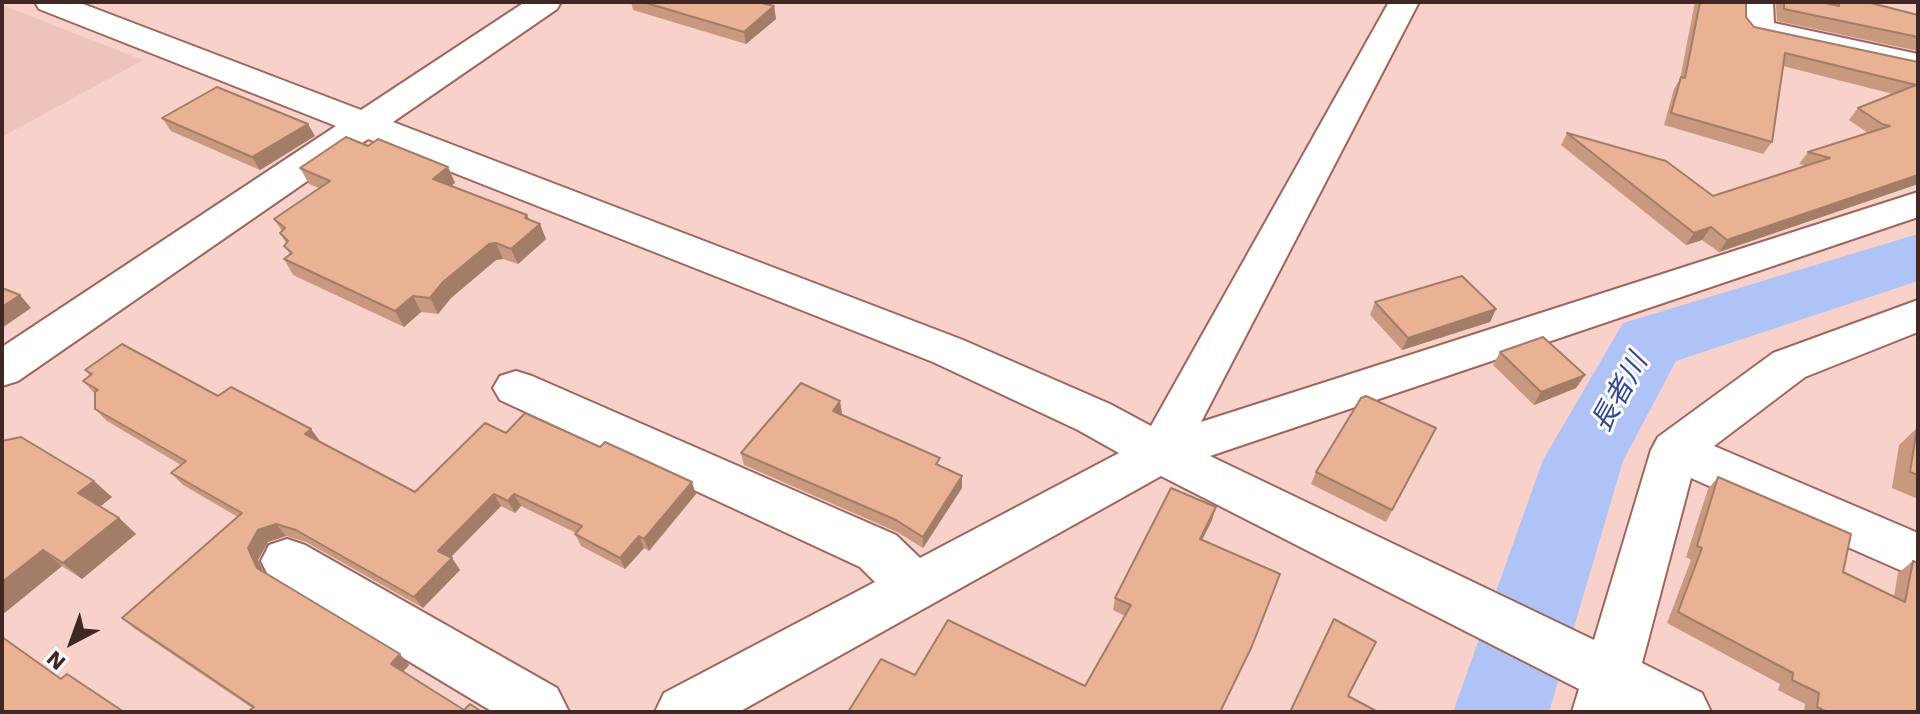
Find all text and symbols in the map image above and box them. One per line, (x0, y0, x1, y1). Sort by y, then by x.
water label: 長者川 (1585, 348, 1655, 438)
north arrow (32, 602, 112, 682)
text: N (42, 646, 70, 675)

